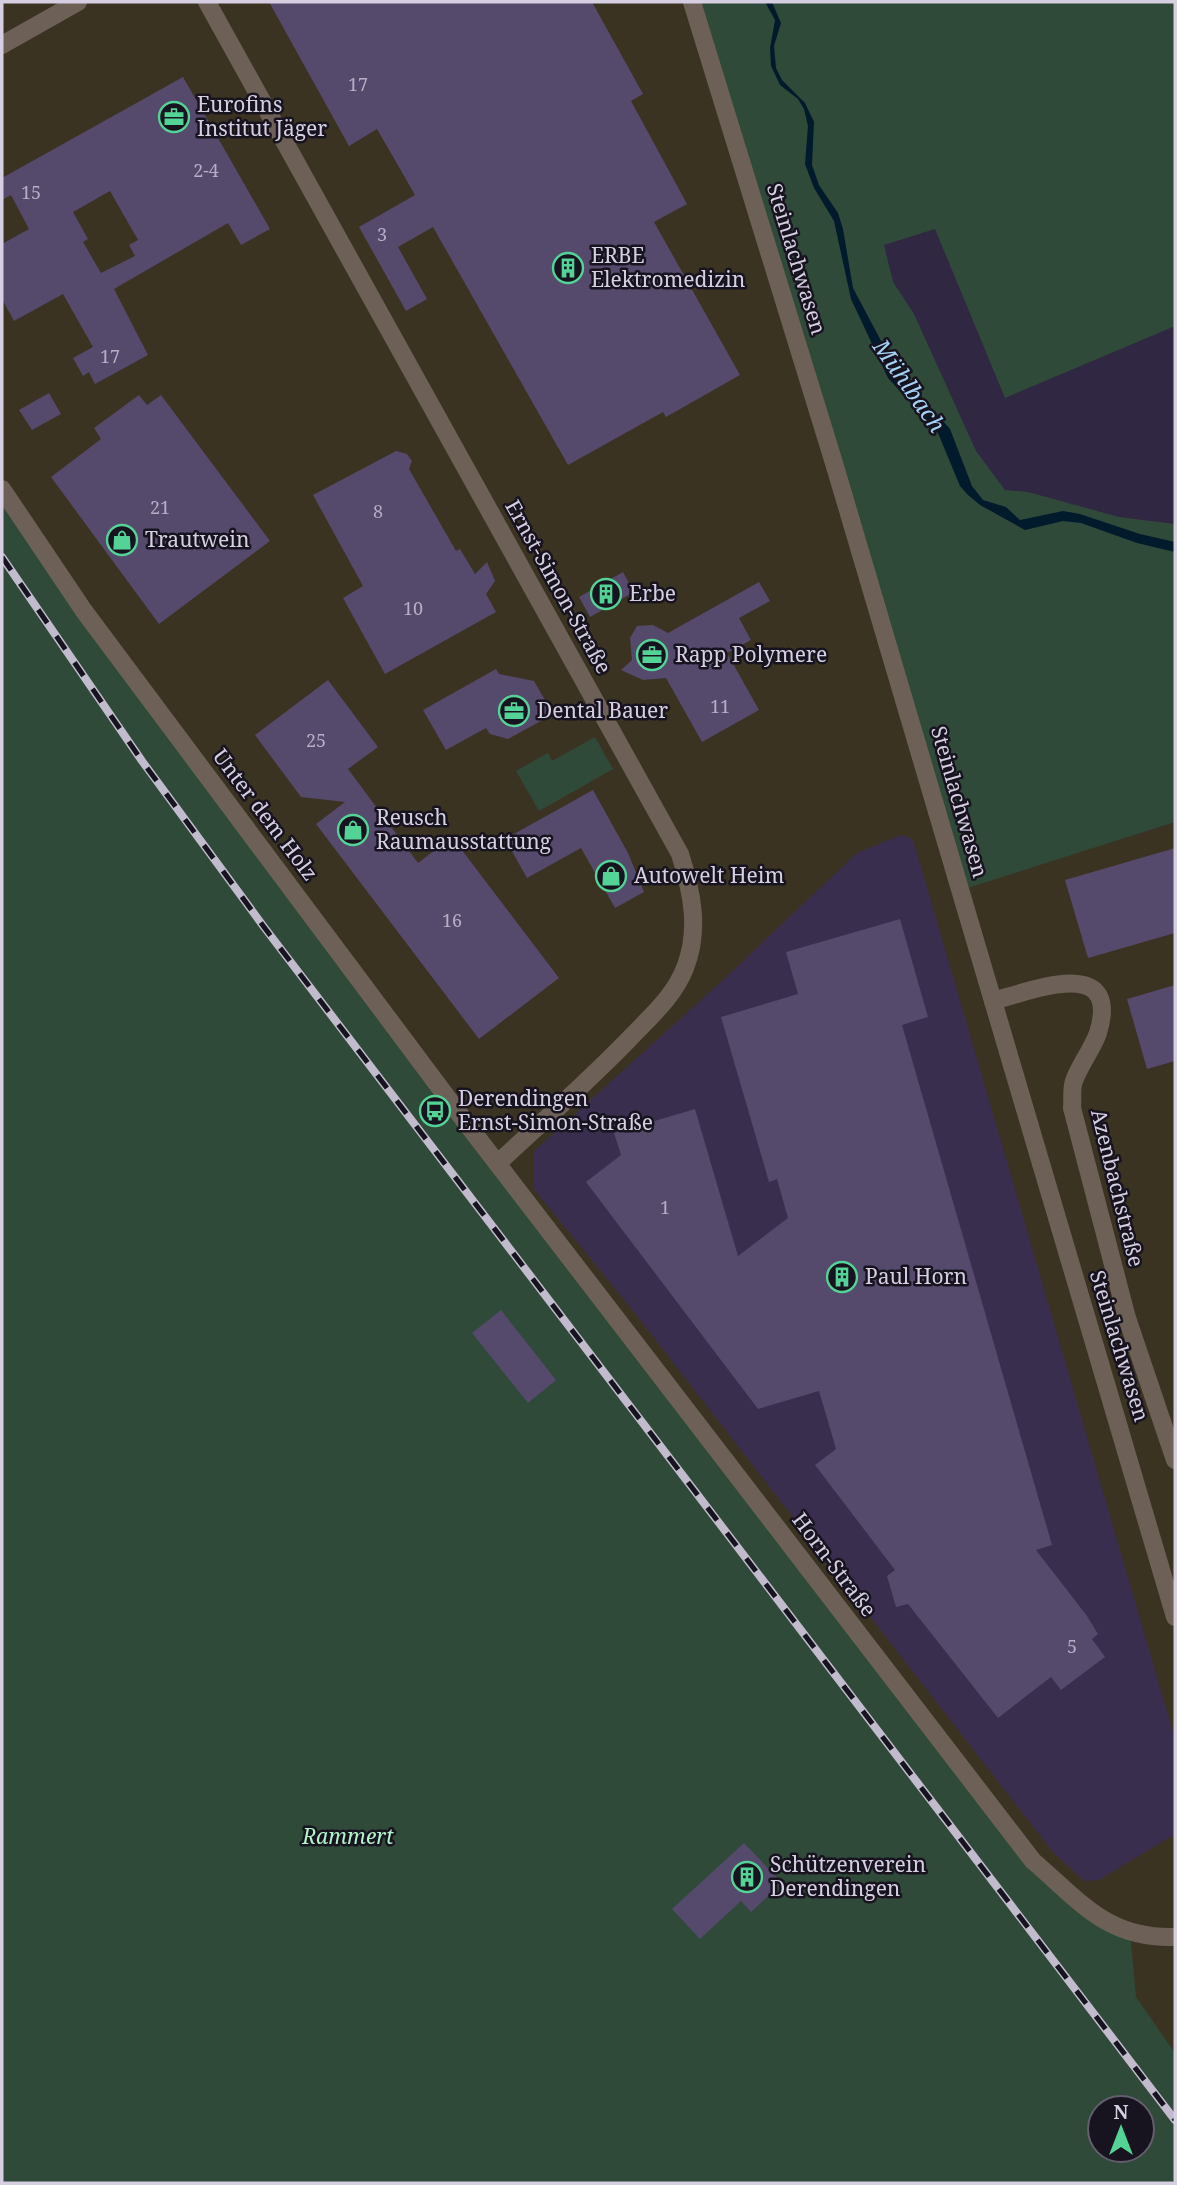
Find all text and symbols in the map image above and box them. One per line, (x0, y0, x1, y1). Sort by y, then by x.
house number: 17 (348, 72, 368, 96)
place label: Eurofins Institut Jäger (197, 90, 327, 142)
office icon: Eurofins Institut Jäger (157, 100, 191, 134)
house number: 2-4 (193, 158, 219, 182)
house number: 15 (21, 180, 41, 204)
street label: Steinlachwasen (761, 180, 833, 338)
house number: 3 (377, 222, 387, 246)
place label: ERBE Elektromedizin (591, 241, 745, 293)
building icon: ERBE Elektromedizin (551, 251, 585, 285)
water label: Mühlbach (865, 331, 954, 439)
house number: 17 (100, 344, 120, 368)
street label: Ernst-Simon-Straße (499, 494, 618, 679)
house number: 21 (150, 495, 170, 519)
house number: 8 (373, 499, 383, 523)
shop icon: Trautwein (105, 523, 139, 557)
place label: Trautwein (145, 525, 250, 553)
building icon: Erbe (589, 577, 623, 611)
place label: Erbe (629, 579, 676, 607)
house number: 10 (403, 596, 423, 620)
office icon: Rapp Polymere (635, 638, 669, 672)
place label: Rapp Polymere (675, 640, 827, 668)
office icon: Dental Bauer (497, 694, 531, 728)
house number: 11 (710, 694, 730, 718)
place label: Dental Bauer (537, 696, 668, 724)
street label: Steinlachwasen (925, 723, 995, 881)
house number: 25 (306, 728, 326, 752)
street label: Unter dem Holz (207, 743, 325, 886)
place label: Reusch Raumausstattung (376, 803, 552, 855)
shop icon: Reusch Raumausstattung (336, 813, 370, 847)
shop icon: Autowelt Heim (594, 859, 628, 893)
place label: Autowelt Heim (634, 861, 785, 889)
house number: 16 (442, 908, 462, 932)
place label: Derendingen Ernst-Simon-Straße (458, 1084, 653, 1136)
bus stop icon: Derendingen Ernst-Simon-Straße (418, 1094, 452, 1128)
street label: Azenbachstraße (1085, 1106, 1151, 1270)
house number: 1 (660, 1195, 670, 1219)
building icon: Paul Horn (825, 1260, 859, 1294)
place label: Paul Horn (865, 1262, 967, 1290)
street label: Steinlachwasen (1084, 1267, 1156, 1425)
street label: Horn-Straße (786, 1507, 883, 1622)
house number: 5 (1067, 1634, 1077, 1658)
park label: Rammert (301, 1822, 394, 1850)
place label: Schützenverein Derendingen (770, 1850, 926, 1902)
building icon: Schützenverein Derendingen (730, 1860, 764, 1894)
north arrow (1086, 2094, 1156, 2164)
text: N (1114, 2099, 1129, 2125)

